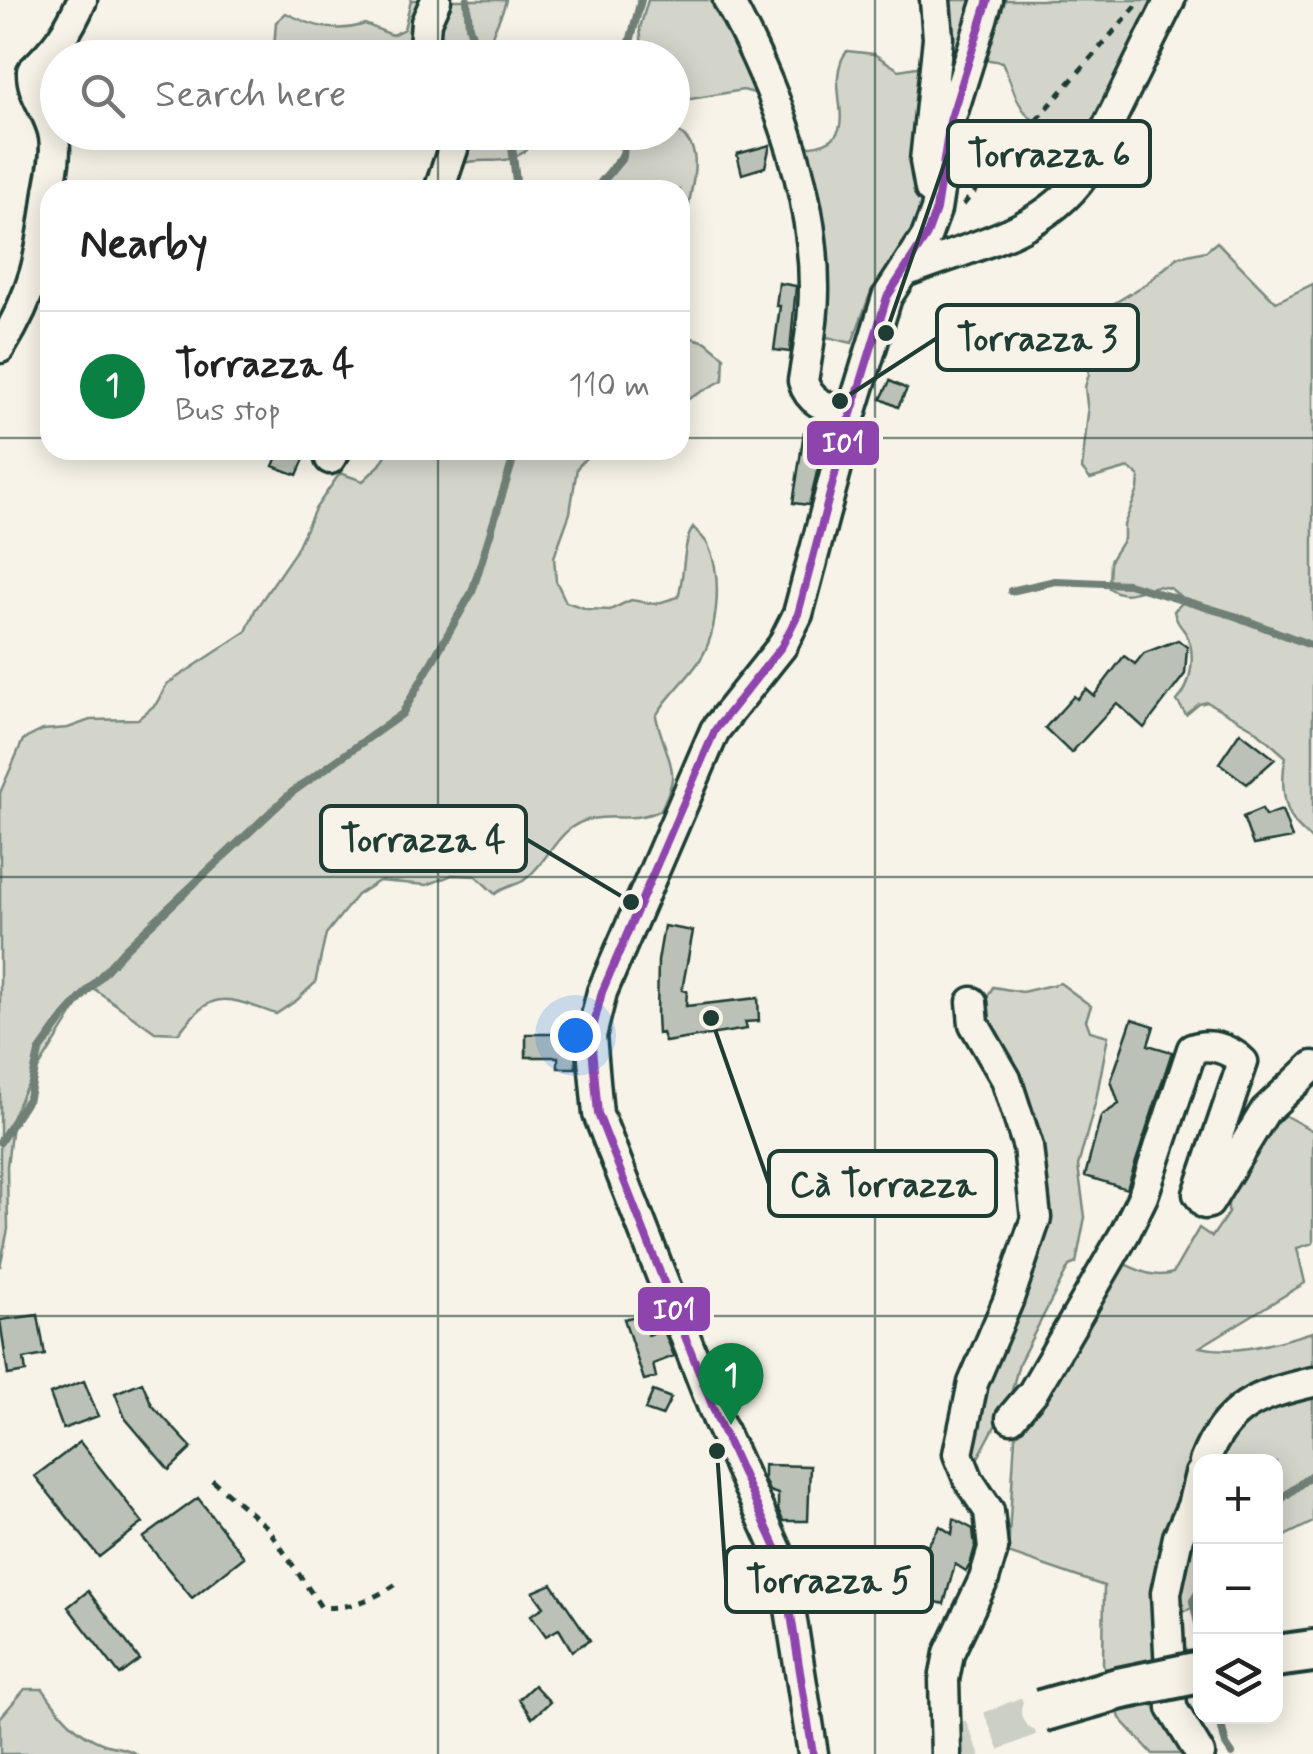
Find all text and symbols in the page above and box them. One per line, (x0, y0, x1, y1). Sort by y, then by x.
search box (40, 40, 690, 150)
icon: search (75, 68, 130, 123)
text: Search here (155, 71, 346, 120)
callout: Torrazza 6 (948, 121, 1150, 186)
text: Torrazza 6 (968, 133, 1130, 179)
text: Nearby (80, 218, 208, 273)
callout: Torrazza 3 (937, 305, 1138, 370)
text: Torrazza 3 (957, 317, 1118, 363)
text: Torrazza 4 (175, 341, 354, 390)
text: 1 (105, 365, 120, 407)
text: 110 m (569, 365, 650, 407)
text: Bus stop (175, 390, 281, 432)
line badge: I01 (805, 419, 881, 467)
text: I01 (822, 426, 864, 463)
callout: Torrazza 4 (321, 806, 526, 871)
text: Torrazza 4 (340, 818, 506, 864)
your location (550, 1010, 601, 1061)
callout: Cà Torrazza (769, 1151, 996, 1216)
text: Cà Torrazza (790, 1163, 977, 1209)
line badge: I01 (636, 1285, 712, 1333)
text: I01 (653, 1293, 695, 1330)
pin: 1 (698, 1342, 764, 1425)
map controls (1193, 1454, 1283, 1724)
button: + (1193, 1454, 1283, 1544)
button: − (1193, 1544, 1283, 1634)
callout: Torrazza 5 (726, 1547, 932, 1612)
text: Torrazza 5 (746, 1559, 912, 1605)
button: layers (1193, 1634, 1283, 1724)

